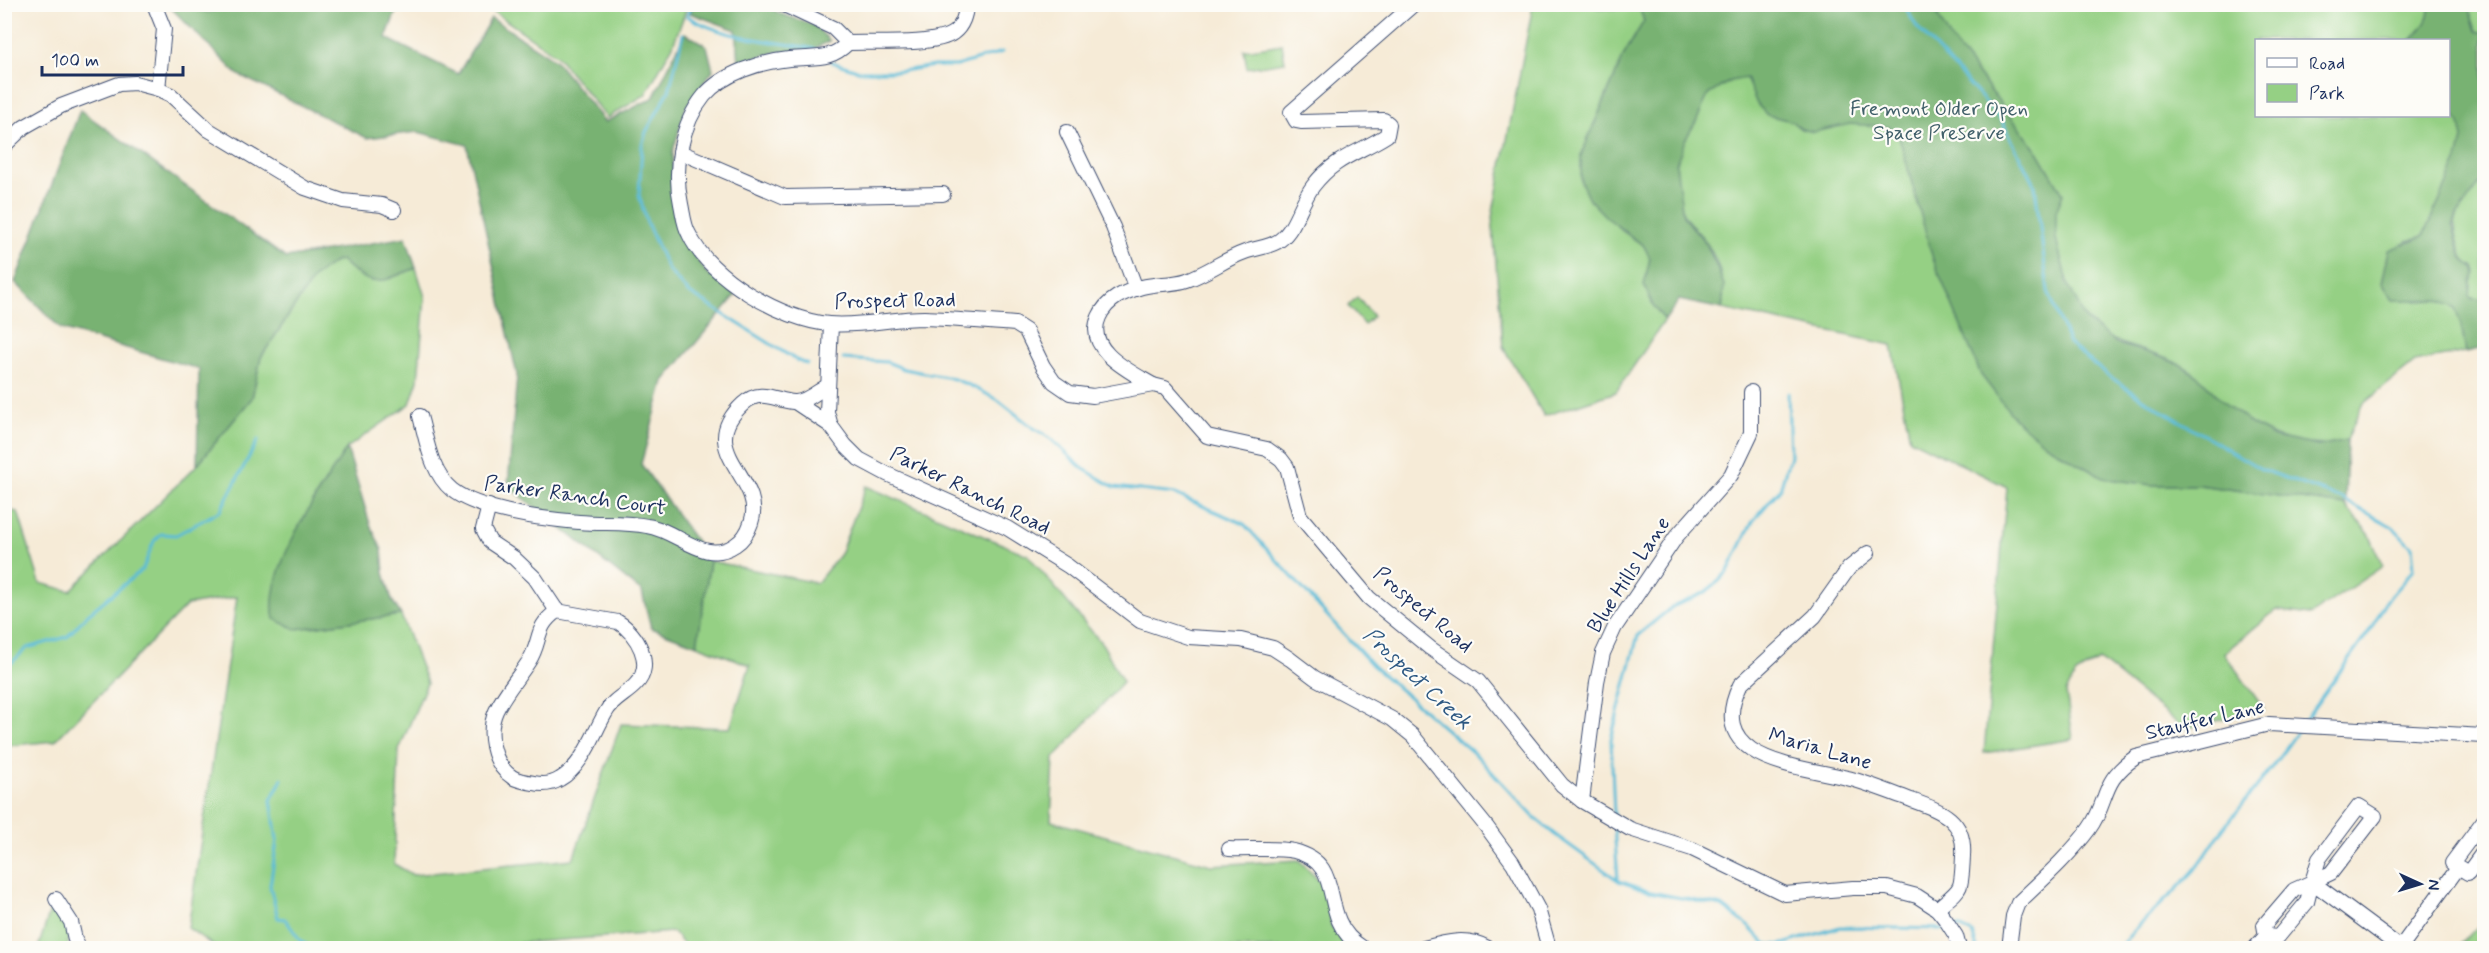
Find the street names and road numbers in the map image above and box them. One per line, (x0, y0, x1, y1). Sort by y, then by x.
street label: Prospect Road (834, 286, 956, 316)
street label: Parker Ranch Road (885, 440, 1055, 542)
street label: Parker Ranch Court (482, 469, 668, 523)
street label: Blue Hills Lane (1581, 511, 1677, 639)
street label: Prospect Road (1367, 560, 1479, 660)
street label: Stauffer Lane (2143, 693, 2267, 747)
street label: Maria Lane (1765, 721, 1875, 777)

